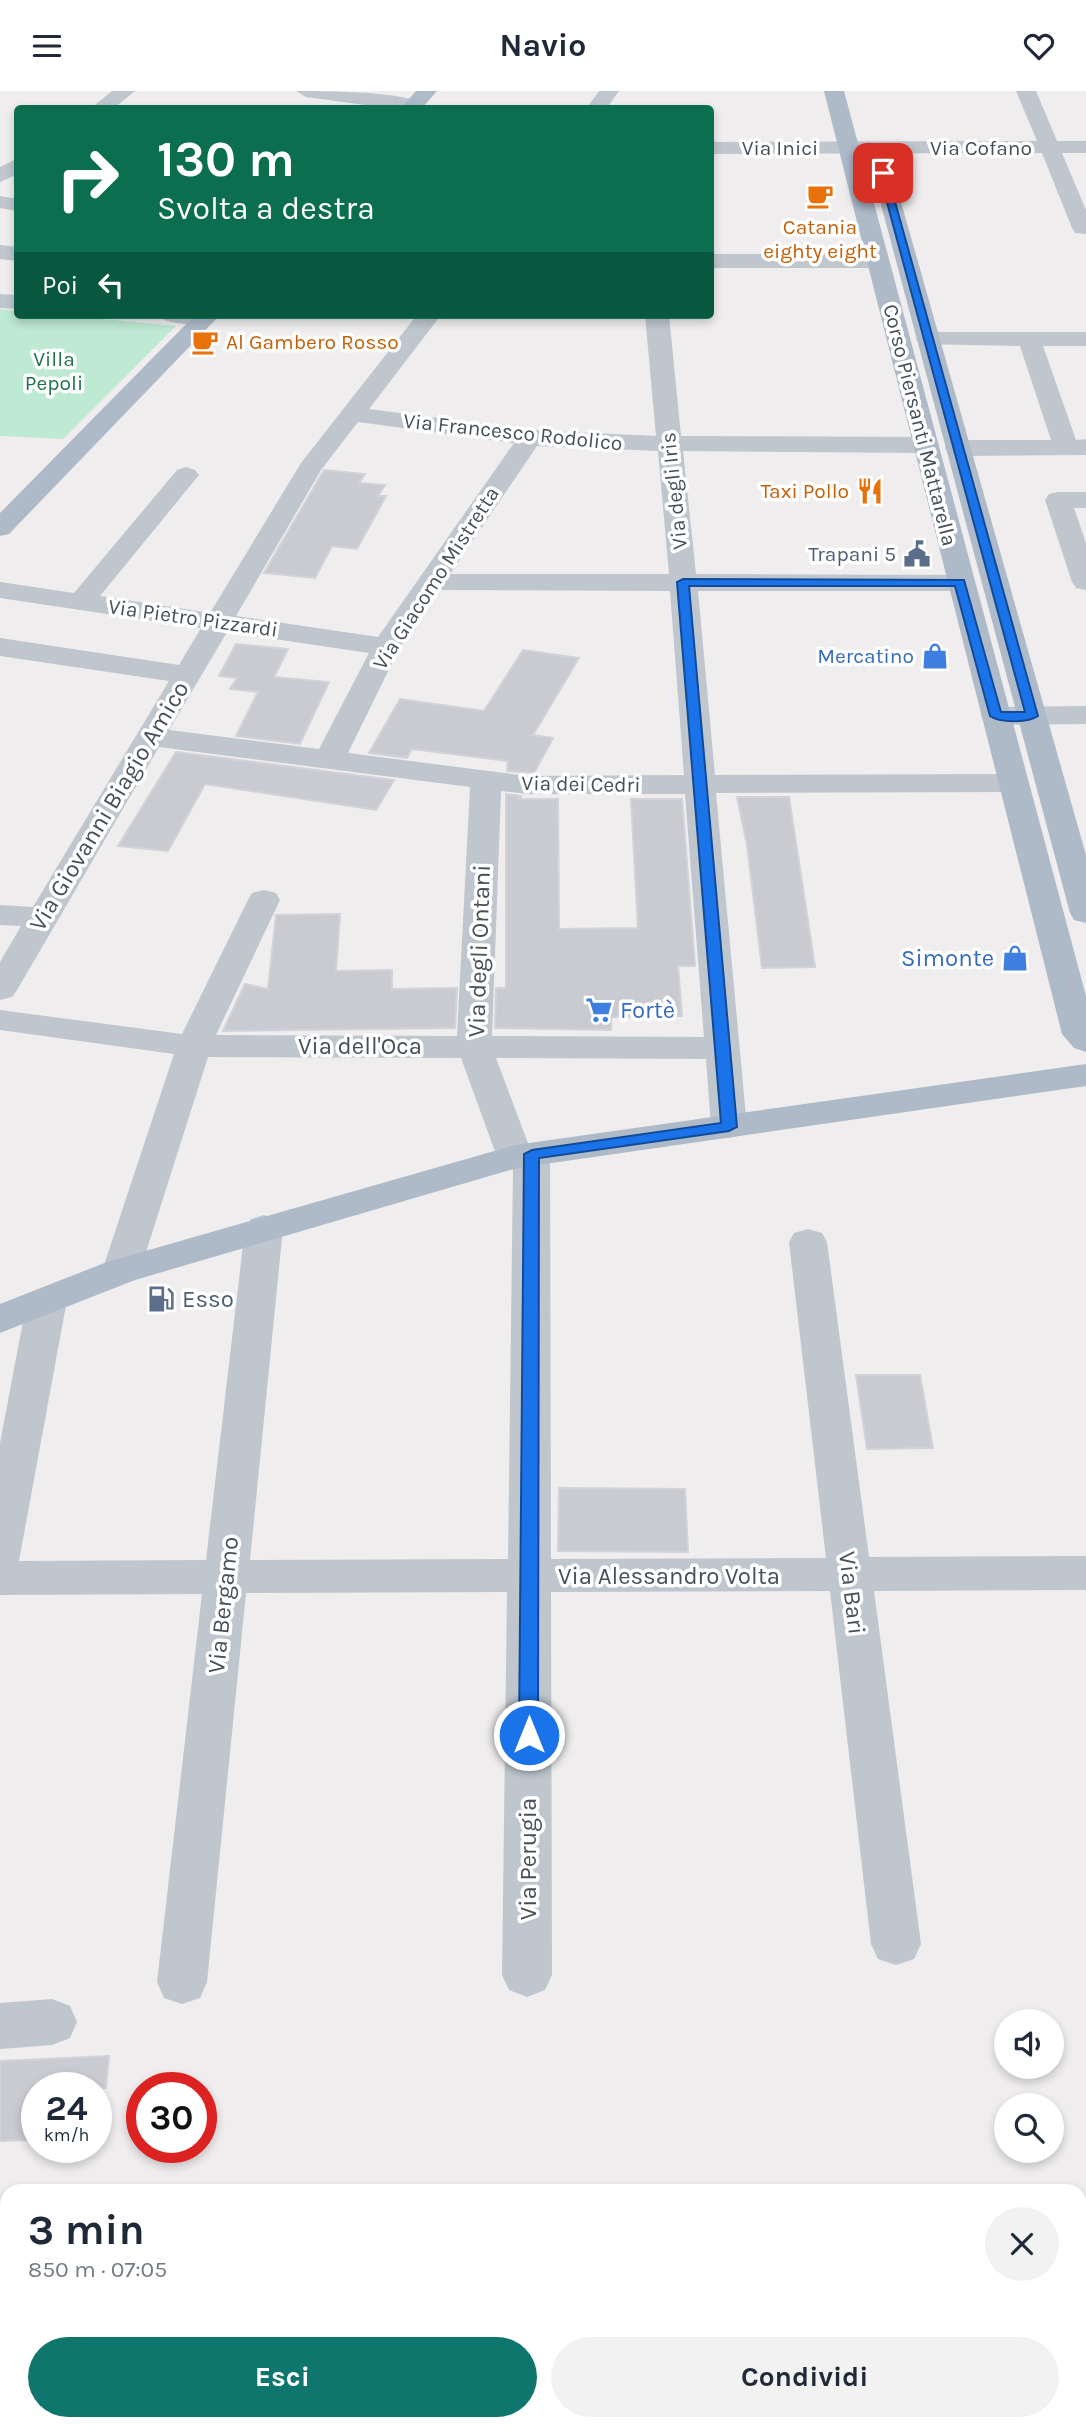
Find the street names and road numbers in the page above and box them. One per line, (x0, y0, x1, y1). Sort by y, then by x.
street label: Via Inici (742, 136, 818, 160)
street label: Via Cofano (930, 136, 1032, 160)
street label: Corso Piersanti Mattarella (878, 302, 962, 548)
street label: Via Francesco Rodolico (402, 409, 624, 455)
street label: Via degli Iris (656, 431, 692, 551)
street label: Via Giacomo Mistretta (368, 482, 504, 674)
street label: Via Pietro Pizzardi (107, 594, 279, 642)
street label: Via Giovanni Biagio Amico (23, 676, 195, 936)
street label: Via dei Cedri (521, 771, 641, 797)
street label: Via degli Ontani (462, 864, 496, 1038)
street label: Via dell'Oca (298, 1032, 422, 1060)
street label: Via Bergamo (202, 1535, 244, 1675)
street label: Via Bari (833, 1550, 871, 1636)
street label: Via Alessandro Volta (558, 1562, 780, 1590)
street label: Via Perugia (514, 1798, 542, 1920)

